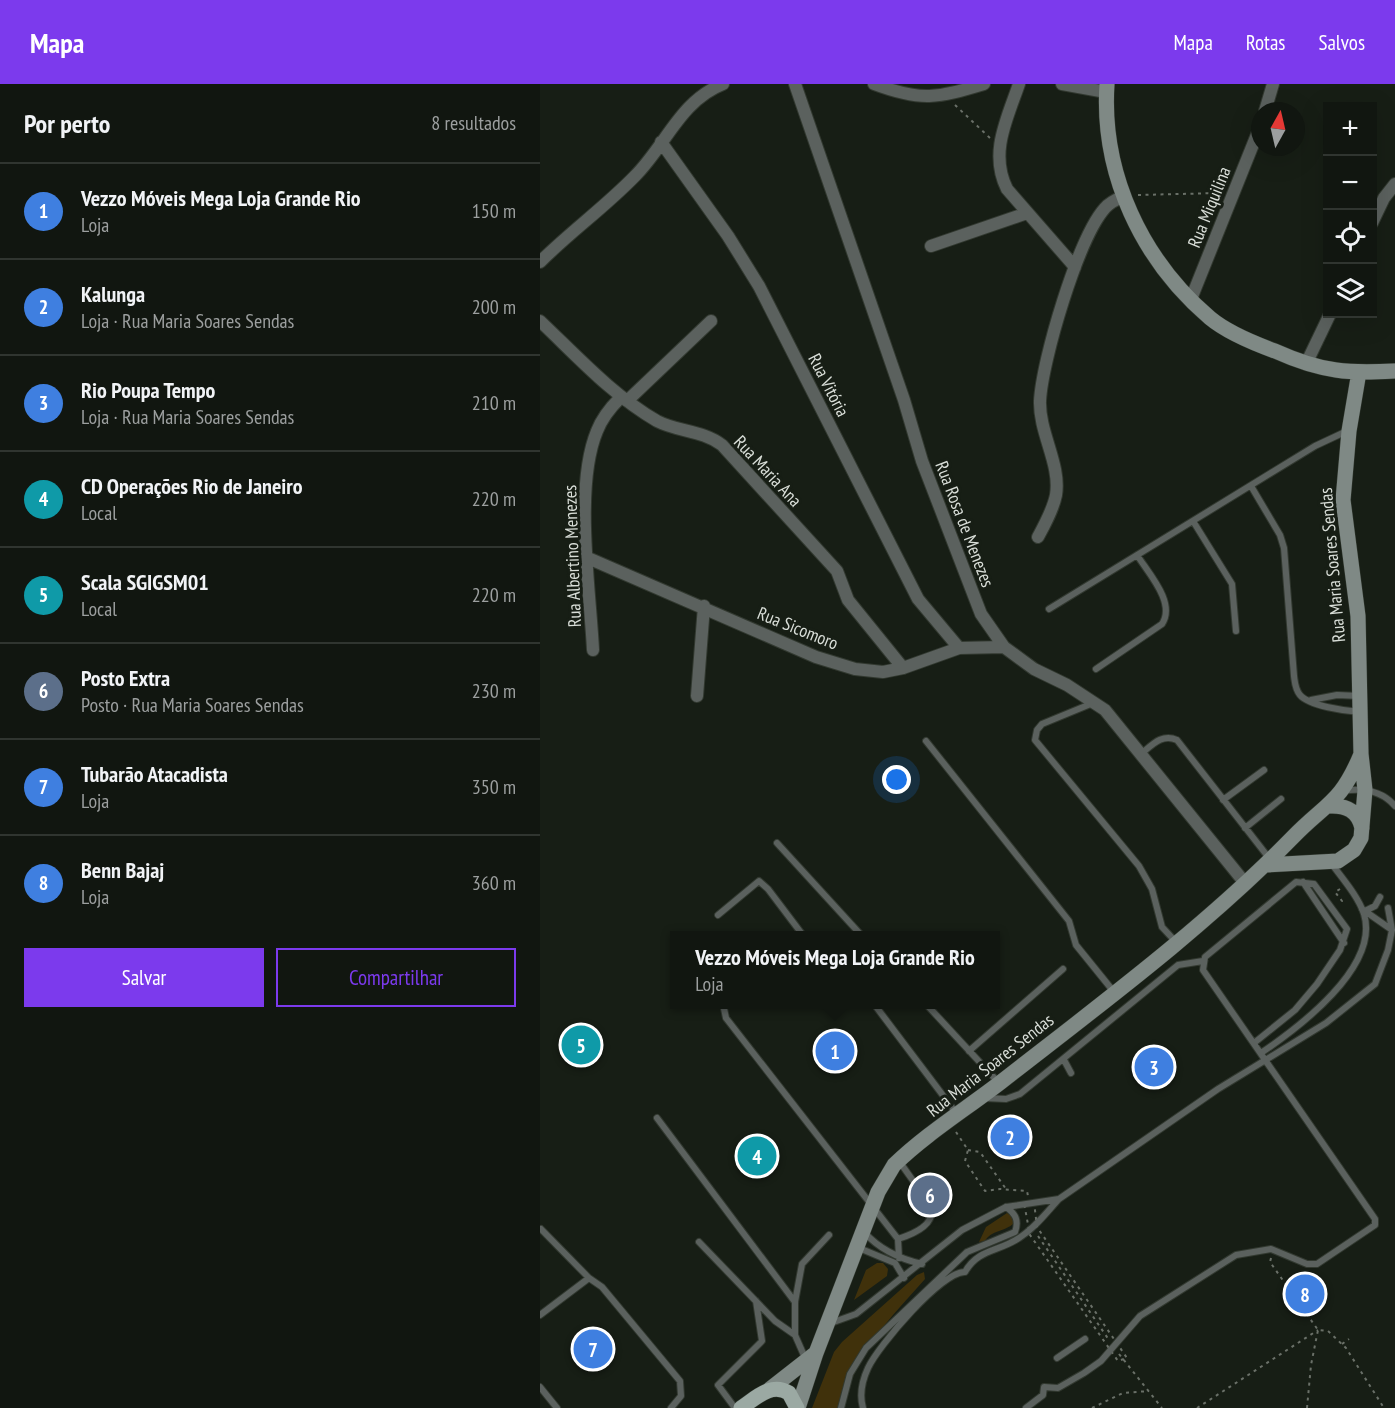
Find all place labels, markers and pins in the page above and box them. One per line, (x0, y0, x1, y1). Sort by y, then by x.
pin: 5 (562, 1022, 600, 1068)
pin: 1 (816, 1028, 854, 1074)
pin: 3 (1134, 1044, 1174, 1090)
pin: 2 (990, 1114, 1030, 1160)
pin: 4 (738, 1134, 776, 1178)
pin: 6 (910, 1172, 950, 1218)
pin: 8 (1286, 1272, 1324, 1316)
pin: 7 (574, 1326, 612, 1372)

